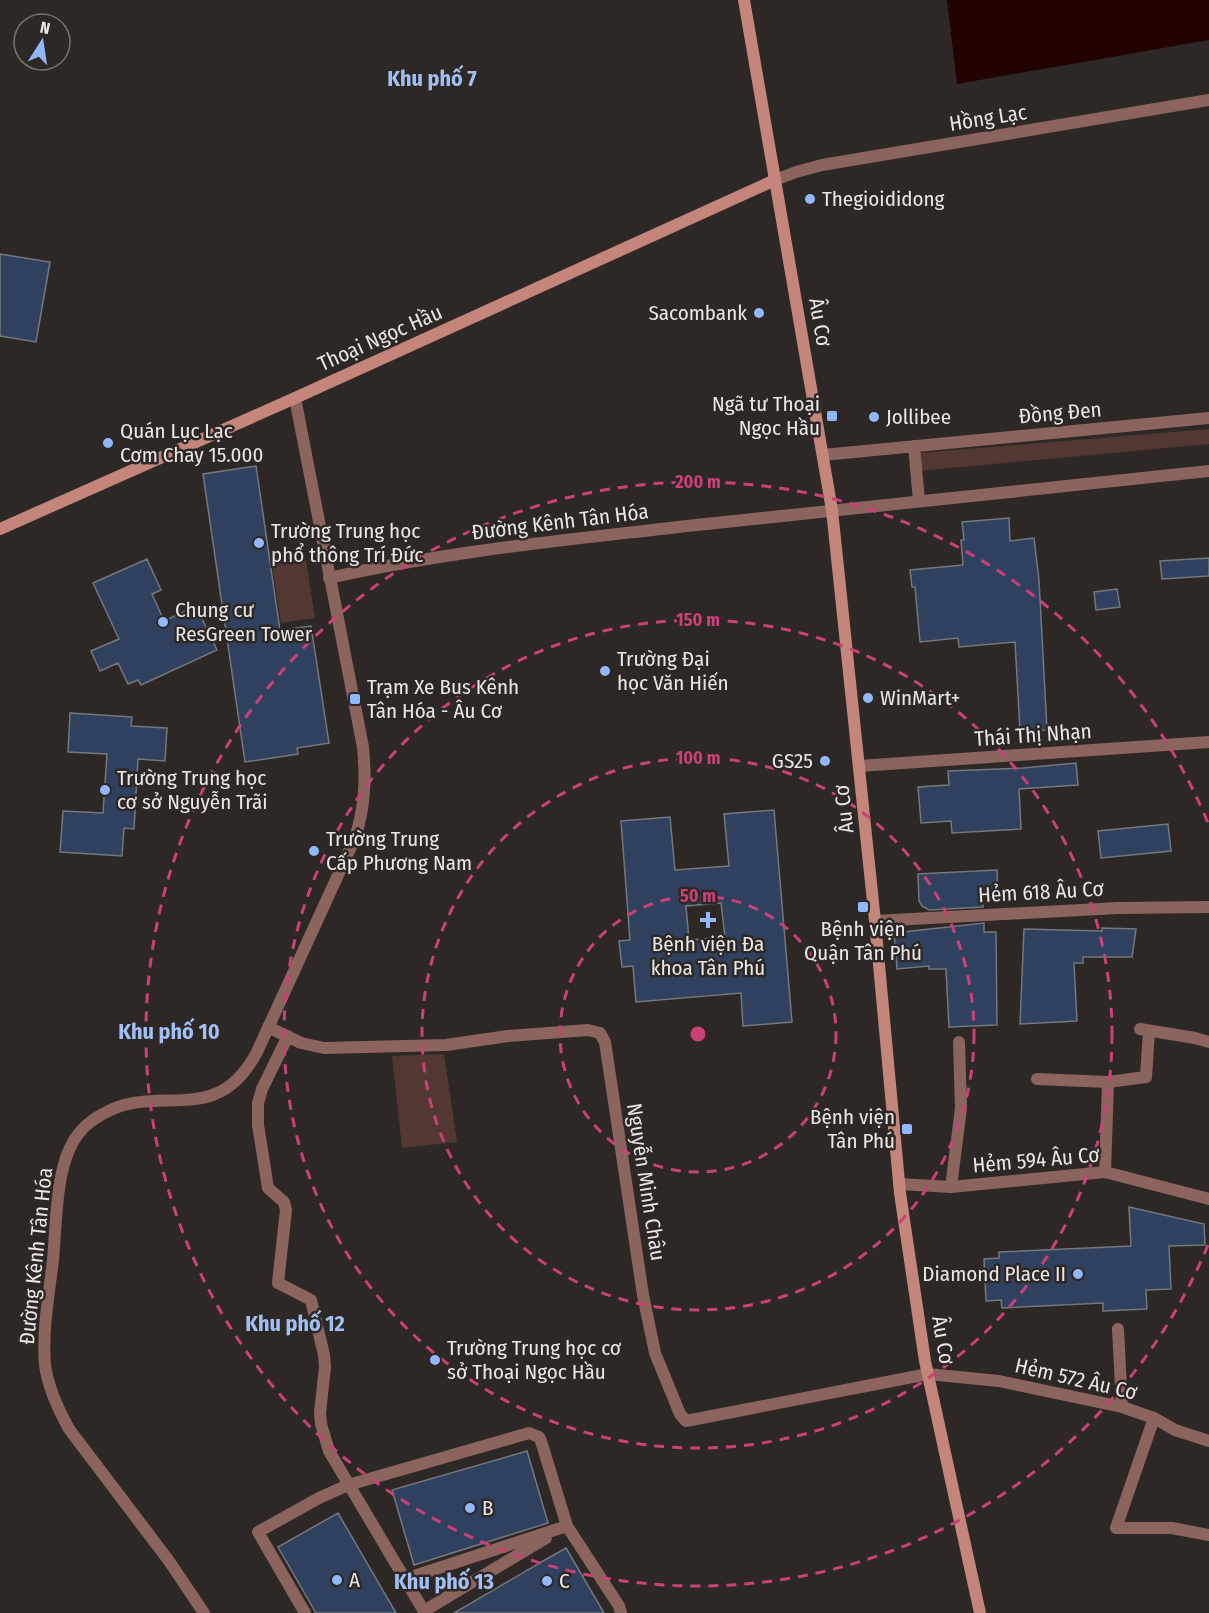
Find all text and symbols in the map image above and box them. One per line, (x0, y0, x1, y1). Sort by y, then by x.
north arrow (12, 12, 72, 72)
text: N (38, 18, 52, 38)
district label: Khu phố 7 (387, 64, 477, 92)
street label: Hồng Lạc (947, 99, 1029, 137)
place label: Thegioididong (822, 186, 945, 212)
marker: Thegioididong (803, 192, 817, 206)
street label: Âu Cơ (803, 296, 837, 349)
street label: Thoại Ngọc Hầu (314, 299, 446, 377)
place label: Sacombank (648, 300, 747, 326)
marker: Sacombank (752, 306, 766, 320)
place label: Ngã tư Thoại Ngọc Hầu (712, 391, 820, 441)
street label: Đồng Đen (1017, 396, 1103, 430)
place label: Jollibee (886, 404, 951, 430)
marker: Ngã tư Thoại Ngọc Hầu (825, 409, 839, 423)
marker: Jollibee (867, 410, 881, 424)
place label: Quán Lục Lạc Cơm Chay 15.000 (120, 418, 263, 468)
marker: Quán Lục Lạc Cơm Chay 15.000 (101, 436, 115, 450)
text: 200 m (674, 471, 721, 493)
street label: Đường Kênh Tân Hóa (470, 498, 650, 546)
place label: Trường Trung học phổ thông Trí Đức (271, 518, 423, 568)
marker: Trường Trung học phổ thông Trí Đức (252, 536, 266, 550)
place label: Chung cư ResGreen Tower (175, 597, 313, 647)
text: 150 m (676, 609, 720, 631)
marker: Chung cư ResGreen Tower (156, 615, 170, 629)
place label: Trường Đại học Văn Hiến (617, 646, 729, 696)
marker: Trường Đại học Văn Hiến (598, 664, 612, 678)
place label: Trạm Xe Bus Kênh Tân Hóa - Âu Cơ (367, 674, 519, 724)
place label: WinMart+ (880, 685, 960, 711)
marker: WinMart+ (861, 691, 875, 705)
marker: Trạm Xe Bus Kênh Tân Hóa - Âu Cơ (348, 692, 362, 706)
street label: Thái Thị Nhạn (973, 718, 1093, 752)
text: 100 m (676, 747, 720, 769)
place label: GS25 (772, 748, 813, 774)
marker: GS25 (818, 754, 832, 768)
place label: Trường Trung học cơ sở Nguyễn Trãi (117, 765, 268, 815)
marker: Trường Trung học cơ sở Nguyễn Trãi (98, 783, 112, 797)
street label: Âu Cơ (828, 783, 859, 835)
place label: Trường Trung Cấp Phương Nam (326, 826, 472, 876)
marker: Trường Trung Cấp Phương Nam (307, 844, 321, 858)
street label: Hẻm 618 Âu Cơ (977, 876, 1105, 908)
text: 50 m (680, 885, 716, 907)
marker: Bệnh viện Quận Tân Phú (856, 900, 870, 914)
marker: Bệnh viện Đa khoa Tân Phú (699, 911, 717, 929)
place label: Bệnh viện Quận Tân Phú (804, 916, 922, 966)
place label: Bệnh viện Đa khoa Tân Phú (651, 931, 765, 981)
district label: Khu phố 10 (118, 1017, 220, 1045)
centre of rings (688, 1024, 708, 1044)
street label: Nguyễn Minh Châu (621, 1101, 671, 1263)
place label: Bệnh viện Tân Phú (810, 1104, 895, 1154)
marker: Bệnh viện Tân Phú (900, 1122, 914, 1136)
street label: Hẻm 594 Âu Cơ (971, 1141, 1101, 1178)
street label: Đường Kênh Tân Hóa (14, 1166, 58, 1346)
place label: Diamond Place II (922, 1261, 1066, 1287)
marker: Diamond Place II (1071, 1267, 1085, 1281)
district label: Khu phố 12 (245, 1309, 345, 1337)
street label: Âu Cơ (926, 1314, 960, 1367)
place label: Trường Trung học cơ sở Thoại Ngọc Hầu (447, 1335, 622, 1385)
street label: Hẻm 572 Âu Cơ (1012, 1352, 1140, 1406)
marker: Trường Trung học cơ sở Thoại Ngọc Hầu (428, 1353, 442, 1367)
place label: B (482, 1495, 494, 1521)
marker: B (463, 1501, 477, 1515)
place label: A (349, 1567, 360, 1593)
district label: Khu phố 13 (394, 1567, 494, 1595)
place label: C (559, 1568, 570, 1594)
marker: A (330, 1573, 344, 1587)
marker: C (540, 1574, 554, 1588)

